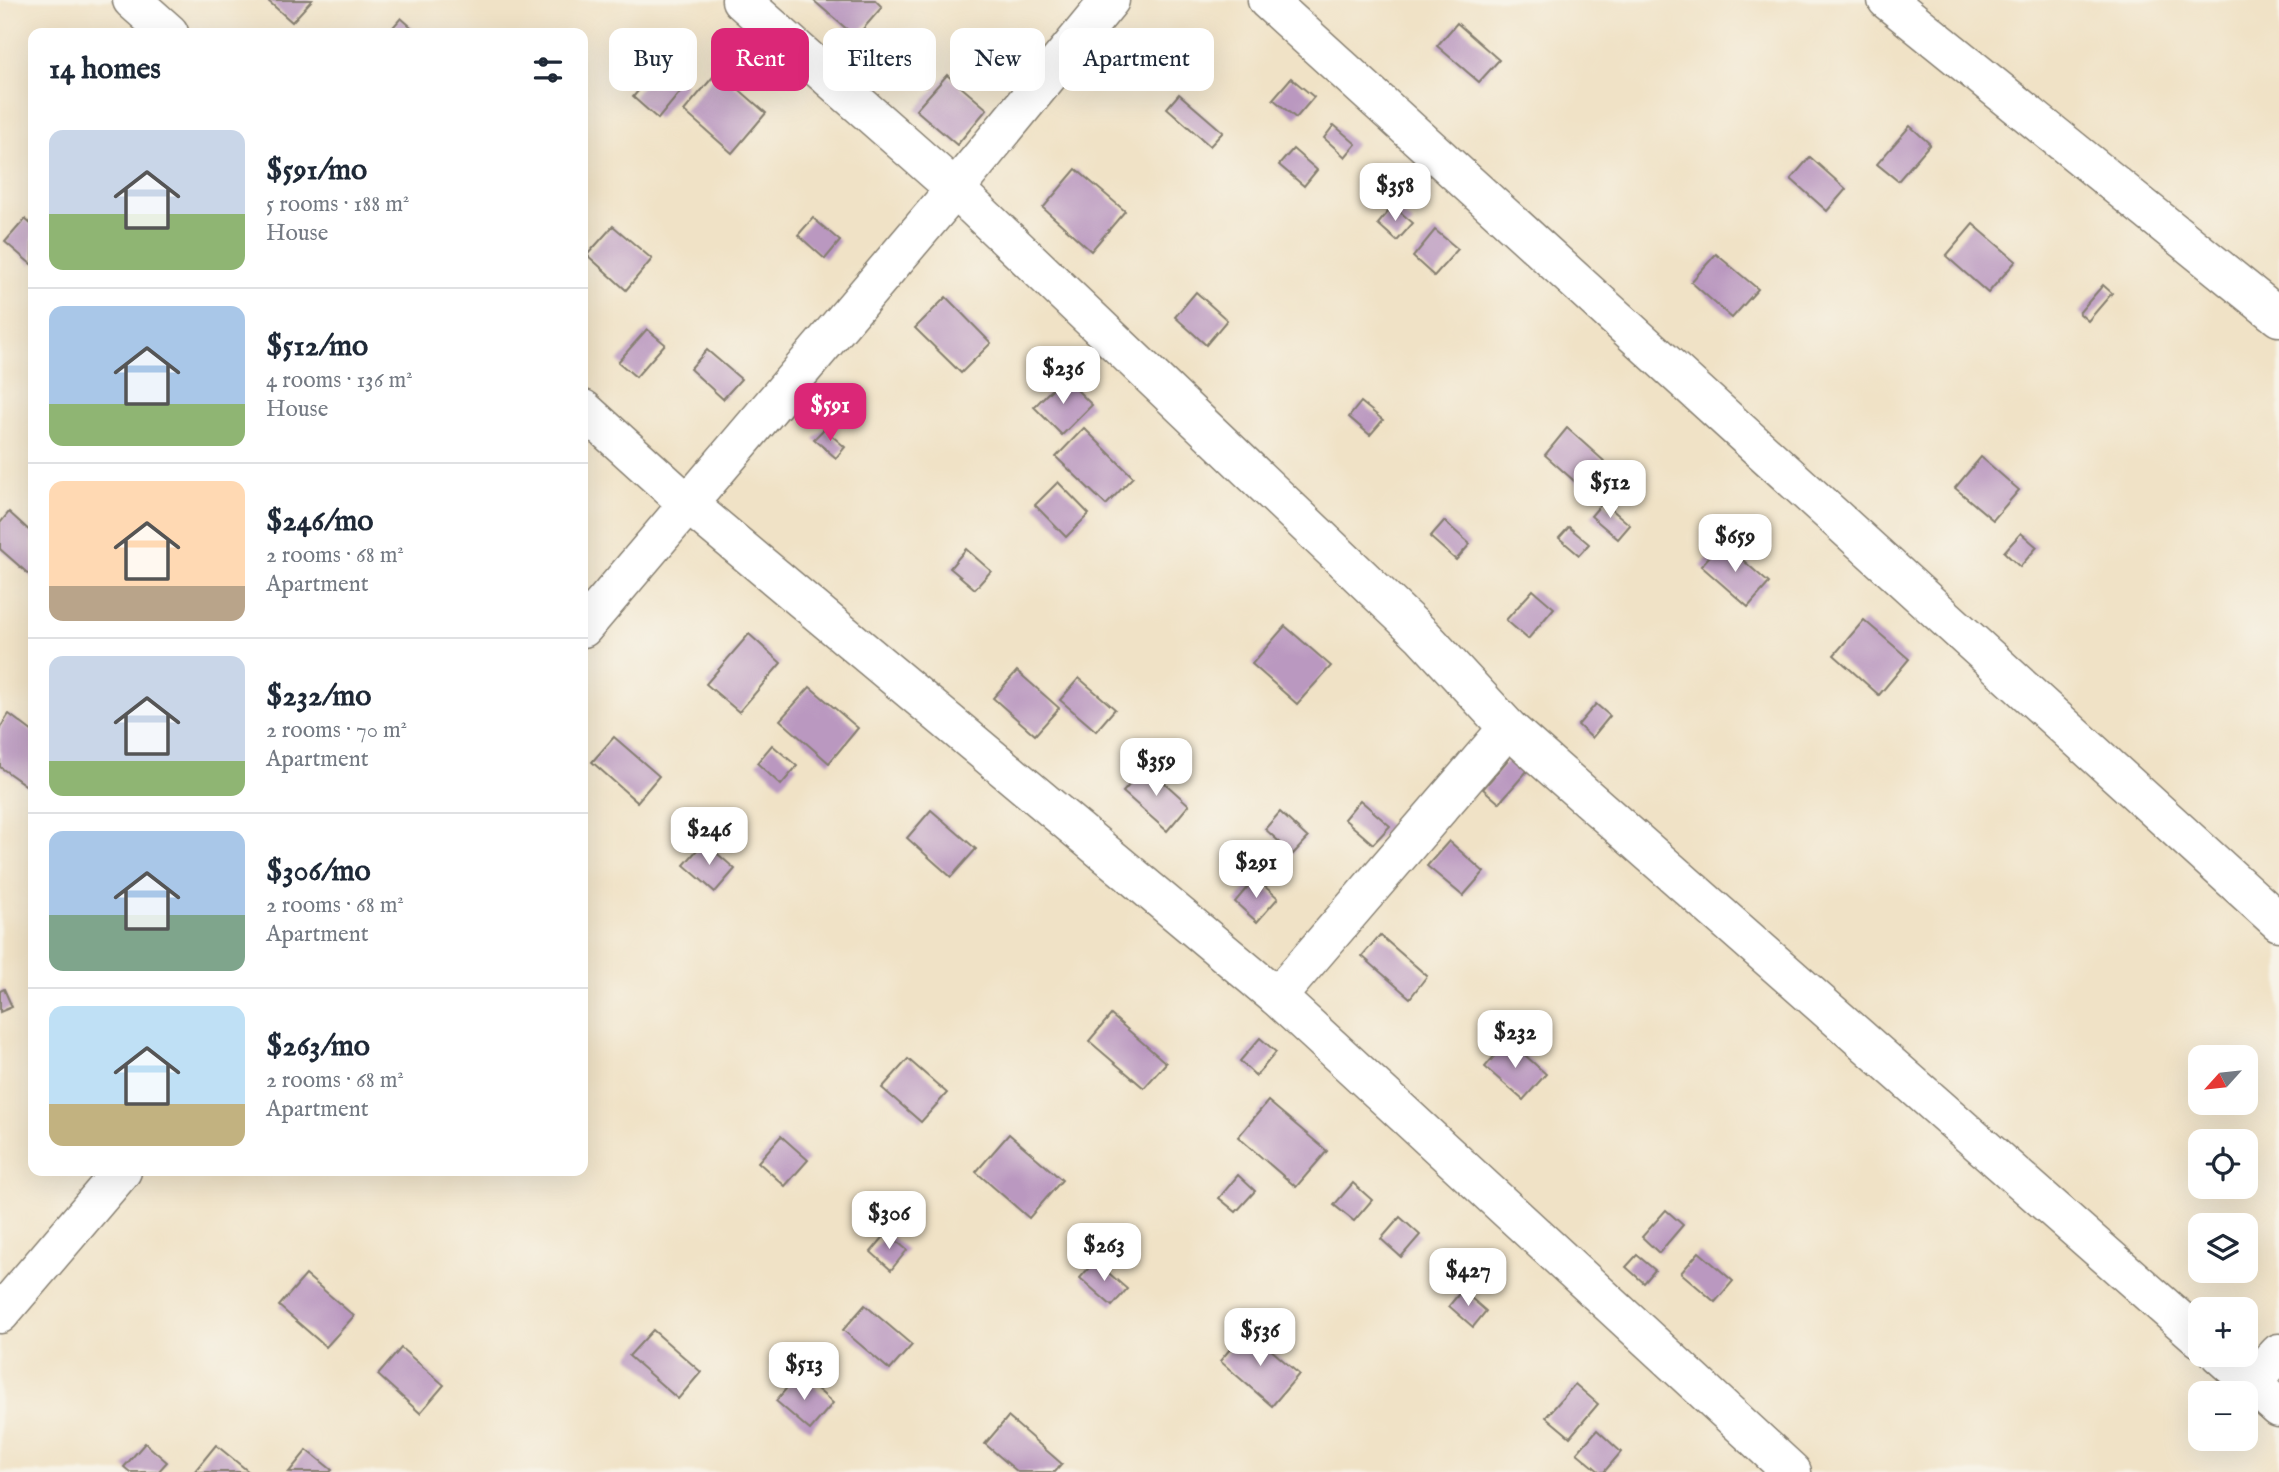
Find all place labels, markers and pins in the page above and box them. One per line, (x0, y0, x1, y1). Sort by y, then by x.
pin: $358 (1354, 164, 1436, 223)
pin: $236 (1022, 346, 1104, 406)
pin: $591 (789, 384, 871, 443)
pin: $512 (1569, 461, 1651, 520)
pin: $659 (1694, 514, 1776, 574)
pin: $359 (1115, 738, 1197, 798)
pin: $246 (668, 808, 750, 867)
pin: $291 (1215, 841, 1297, 900)
pin: $232 (1474, 1010, 1556, 1070)
pin: $306 (848, 1192, 930, 1251)
pin: $263 (1063, 1224, 1145, 1283)
pin: $427 (1427, 1248, 1509, 1308)
pin: $536 (1219, 1308, 1301, 1368)
pin: $513 (763, 1342, 845, 1402)

